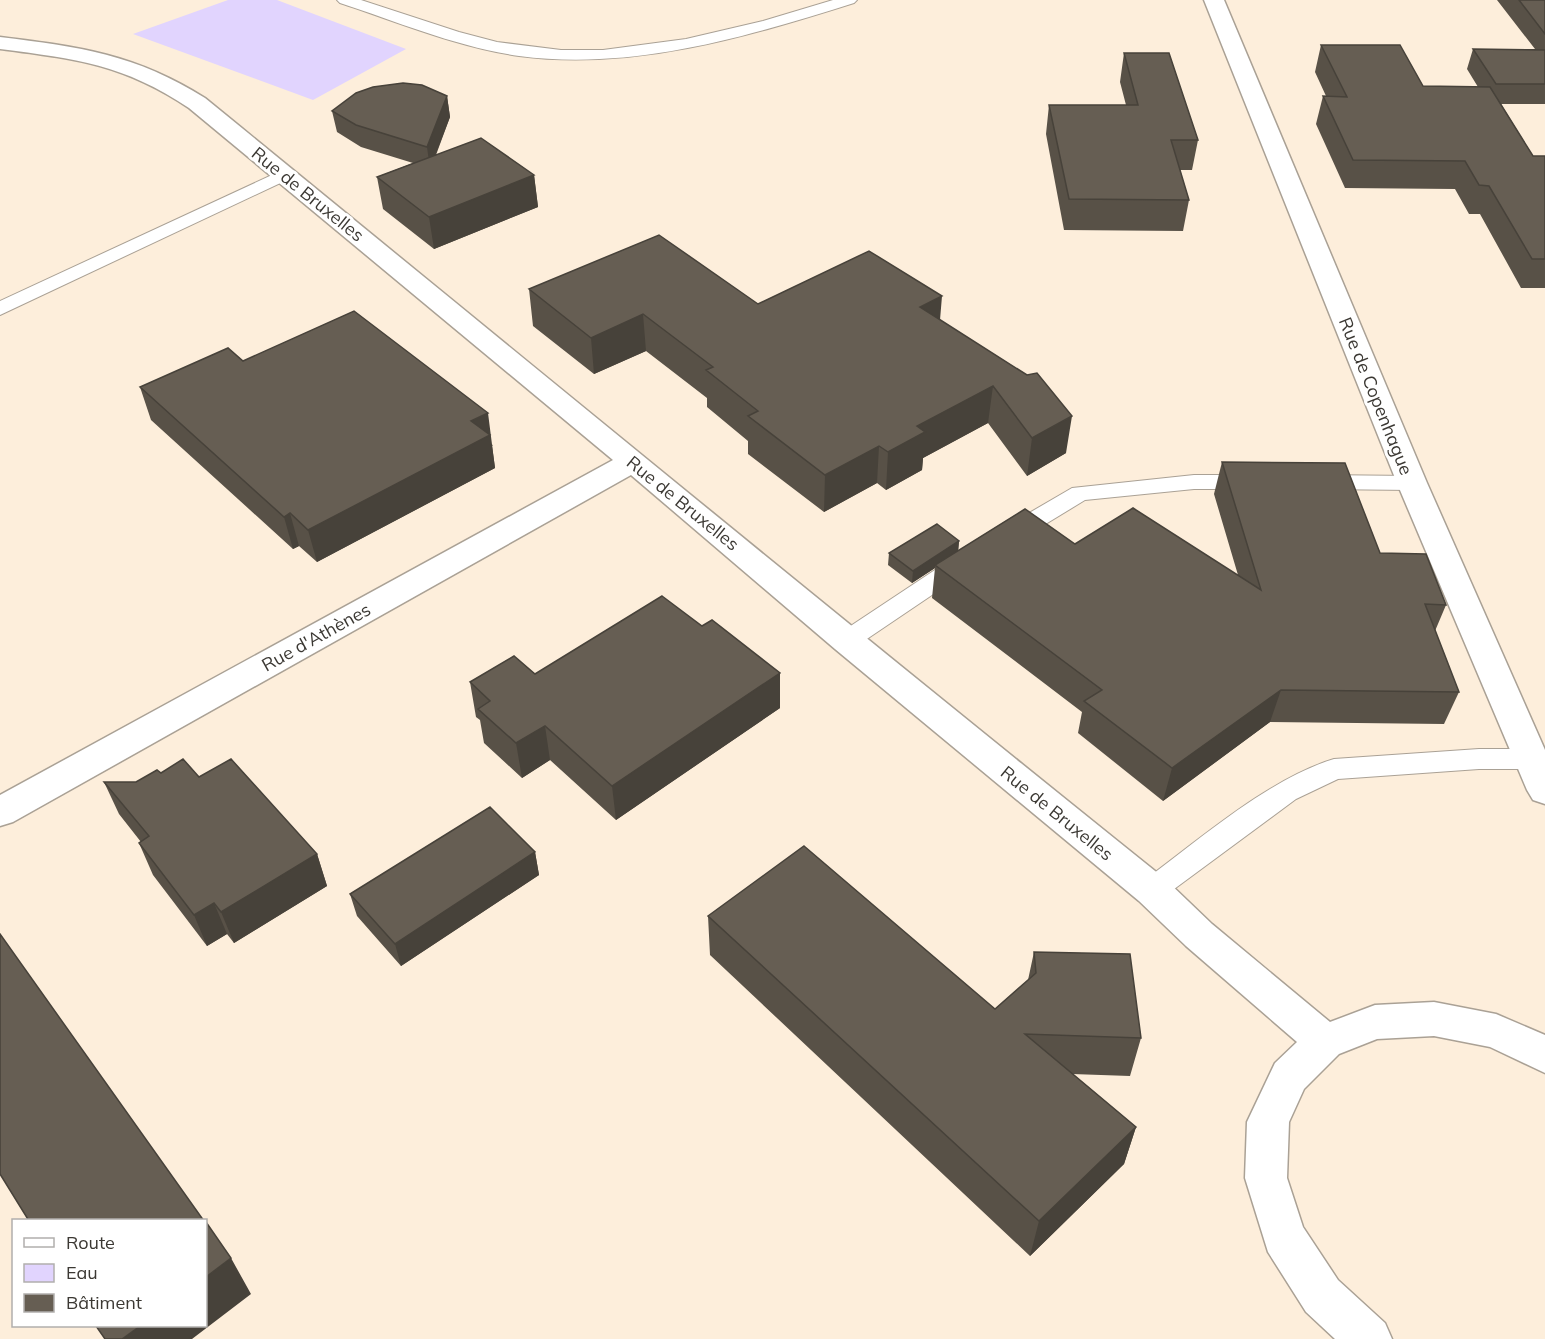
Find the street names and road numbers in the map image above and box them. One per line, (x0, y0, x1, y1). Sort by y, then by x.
street label: Rue de Bruxelles (247, 142, 369, 246)
street label: Rue de Copenhague (1334, 314, 1418, 478)
street label: Rue de Bruxelles (622, 451, 744, 555)
street label: Rue d'Athènes (257, 598, 375, 676)
street label: Rue de Bruxelles (996, 761, 1118, 865)

